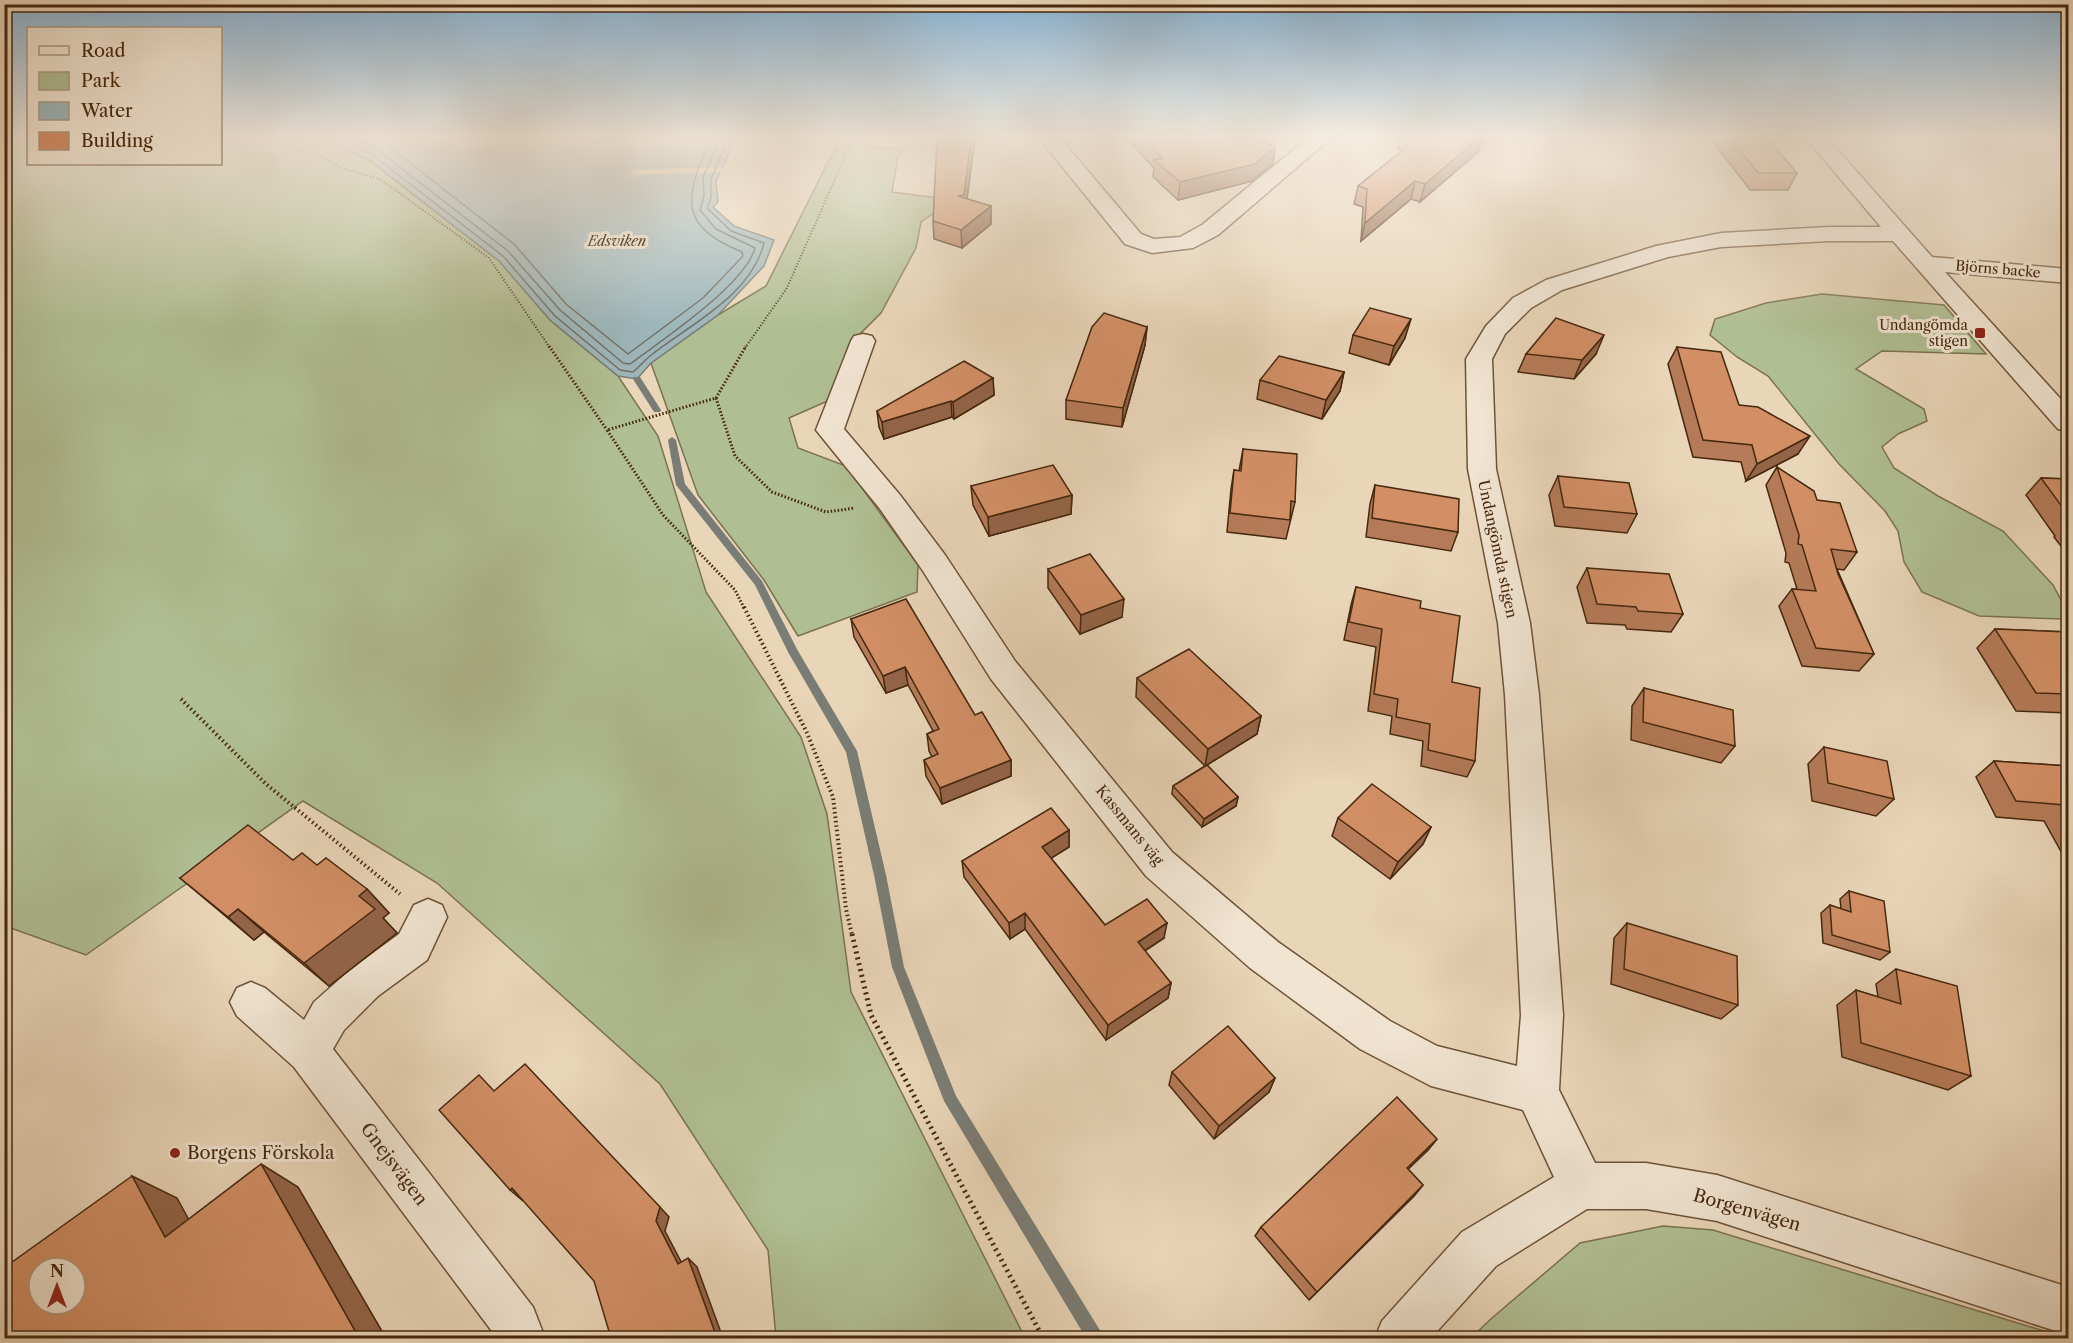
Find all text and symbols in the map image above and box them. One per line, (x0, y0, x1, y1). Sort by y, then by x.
legend (27, 27, 222, 165)
text: Road (81, 40, 126, 62)
text: Park (81, 70, 122, 92)
text: Water (80, 100, 133, 122)
text: Building (81, 130, 153, 152)
water label: Edsviken (587, 232, 646, 250)
street label: Björns backe (1955, 256, 2041, 282)
place label: Undangömda stigen (1879, 316, 1969, 350)
marker: Undangömda stigen (1973, 326, 1987, 340)
street label: Undangömda stigen (1474, 478, 1522, 620)
street label: Kassmans väg (1092, 781, 1168, 869)
street label: Gnejsvägen (356, 1118, 432, 1210)
place label: Borgens Förskola (187, 1142, 335, 1164)
marker: Borgens Förskola (168, 1146, 182, 1160)
street label: Borgenvägen (1691, 1184, 1803, 1236)
north arrow (27, 1256, 87, 1316)
text: N (50, 1261, 64, 1281)

